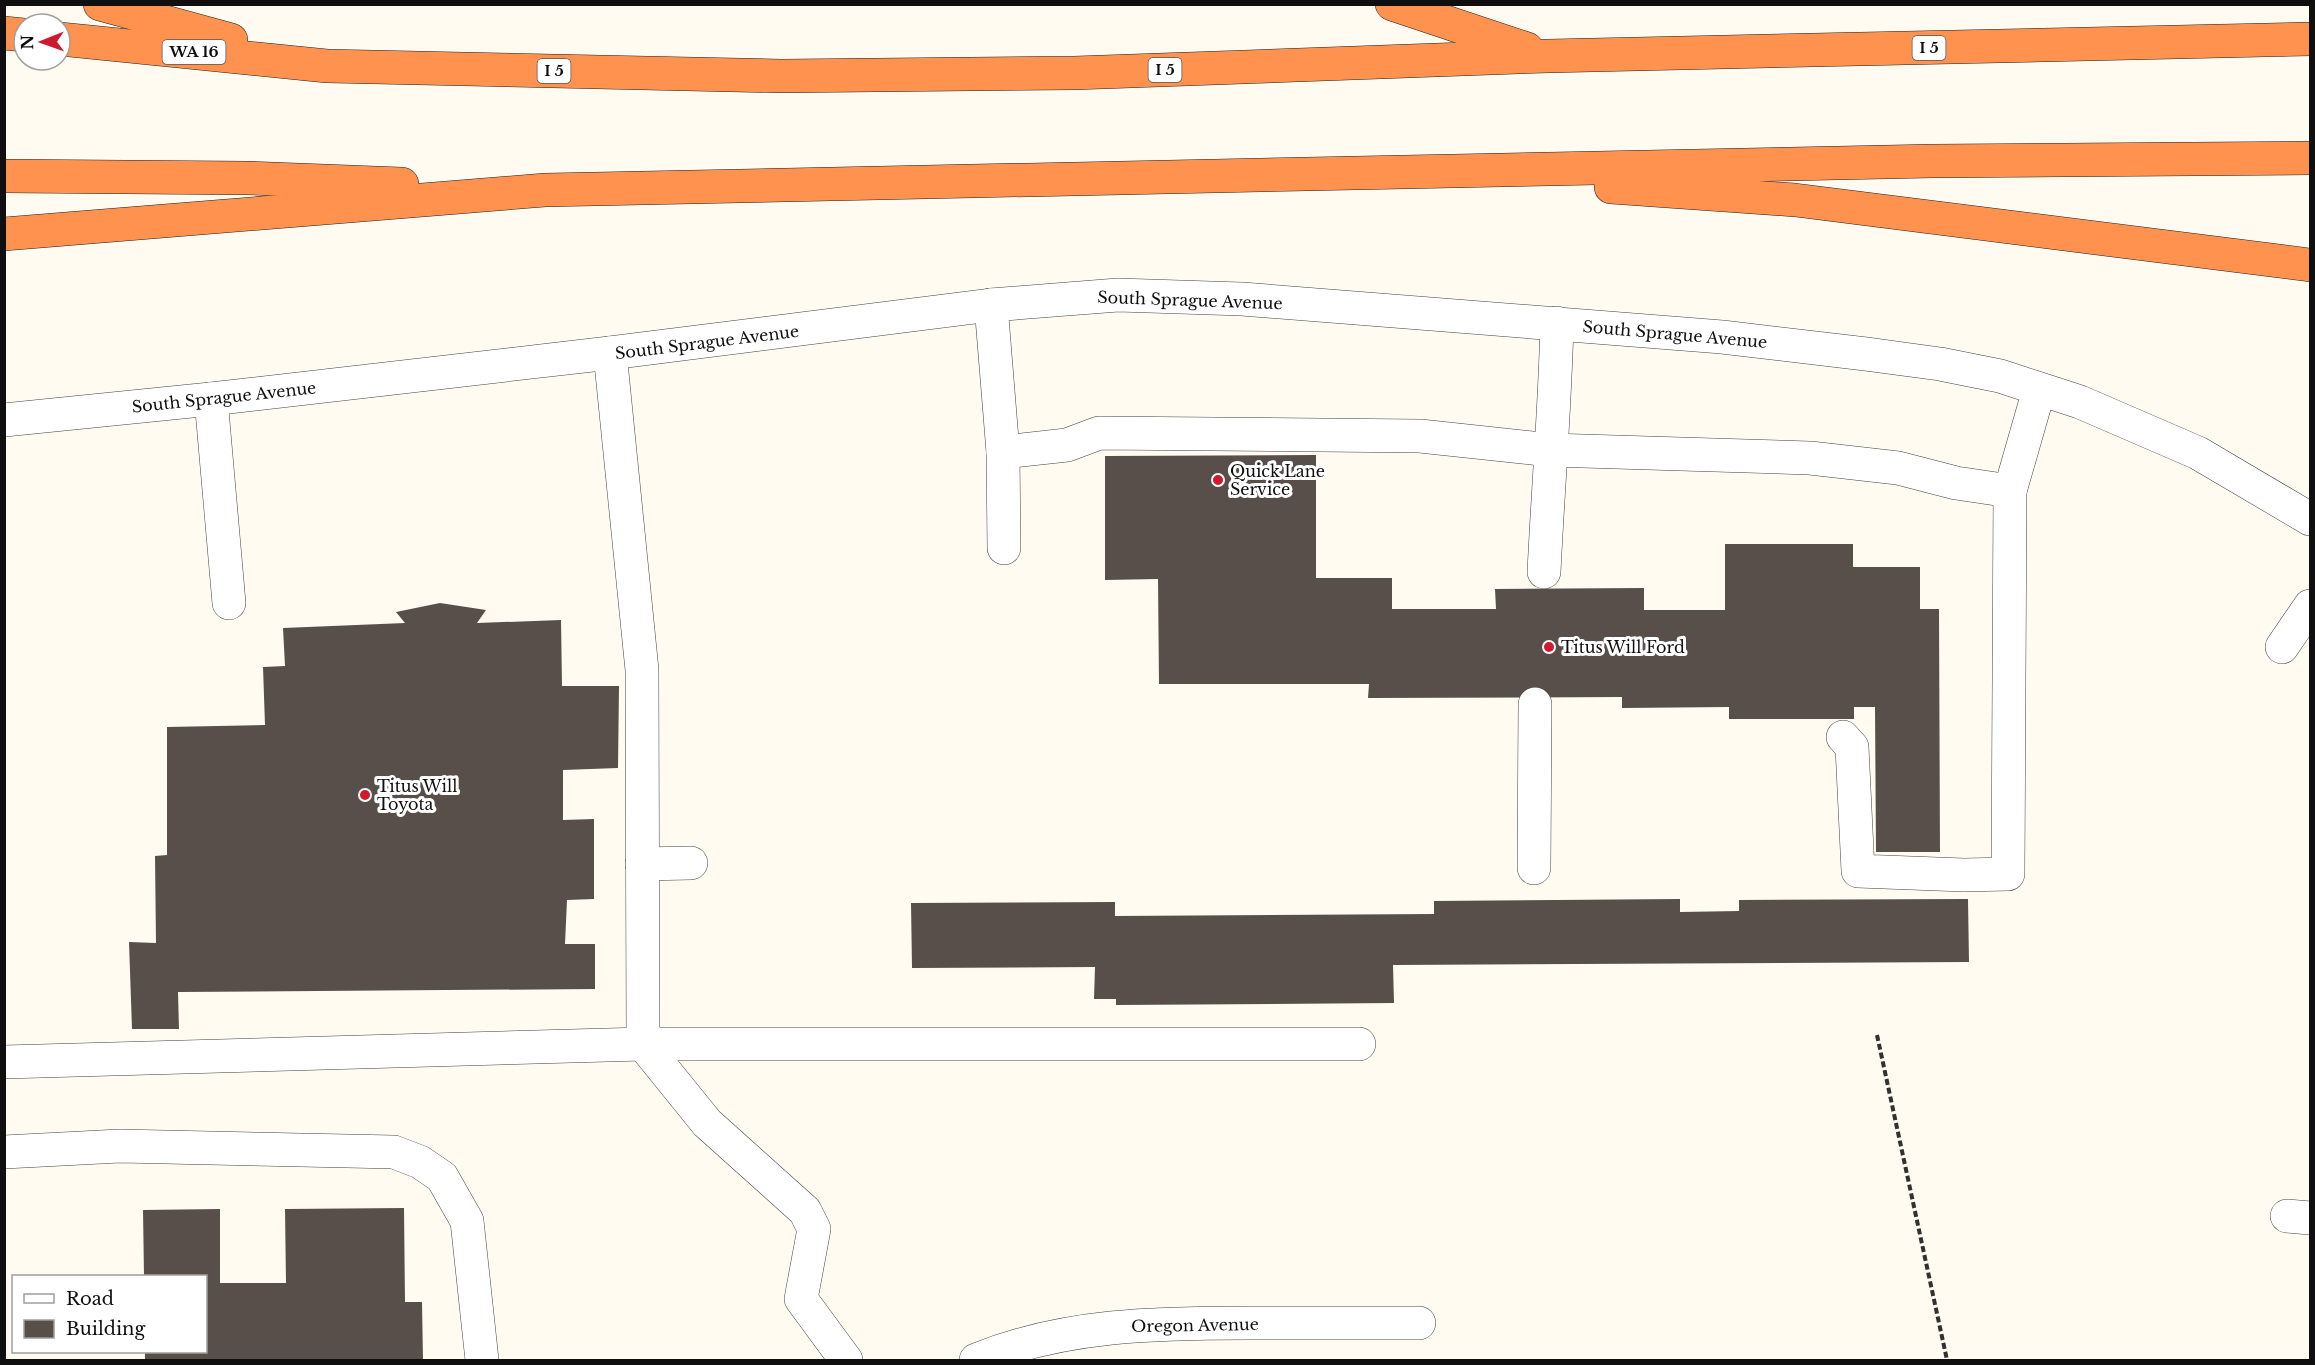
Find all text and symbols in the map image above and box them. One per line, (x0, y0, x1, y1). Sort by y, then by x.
north arrow (12, 12, 72, 72)
text: N (17, 35, 37, 50)
road number: I 5 (1912, 36, 1946, 60)
road number: WA 16 (162, 40, 226, 64)
road number: I 5 (1148, 58, 1182, 82)
road number: I 5 (538, 59, 570, 83)
street label: South Sprague Avenue (1097, 287, 1283, 313)
street label: South Sprague Avenue (1582, 316, 1768, 352)
street label: South Sprague Avenue (614, 321, 800, 363)
street label: South Sprague Avenue (131, 377, 317, 417)
place label: Quick Lane Service (1230, 461, 1325, 499)
marker: Quick Lane Service (1211, 473, 1225, 487)
place label: Titus Will Ford (1561, 637, 1685, 657)
marker: Titus Will Ford (1542, 640, 1556, 654)
place label: Titus Will Toyota (377, 776, 457, 814)
marker: Titus Will Toyota (358, 788, 372, 802)
legend (12, 1275, 207, 1353)
text: Road (66, 1288, 114, 1310)
street label: Oregon Avenue (1131, 1314, 1259, 1336)
text: Building (66, 1318, 145, 1340)

